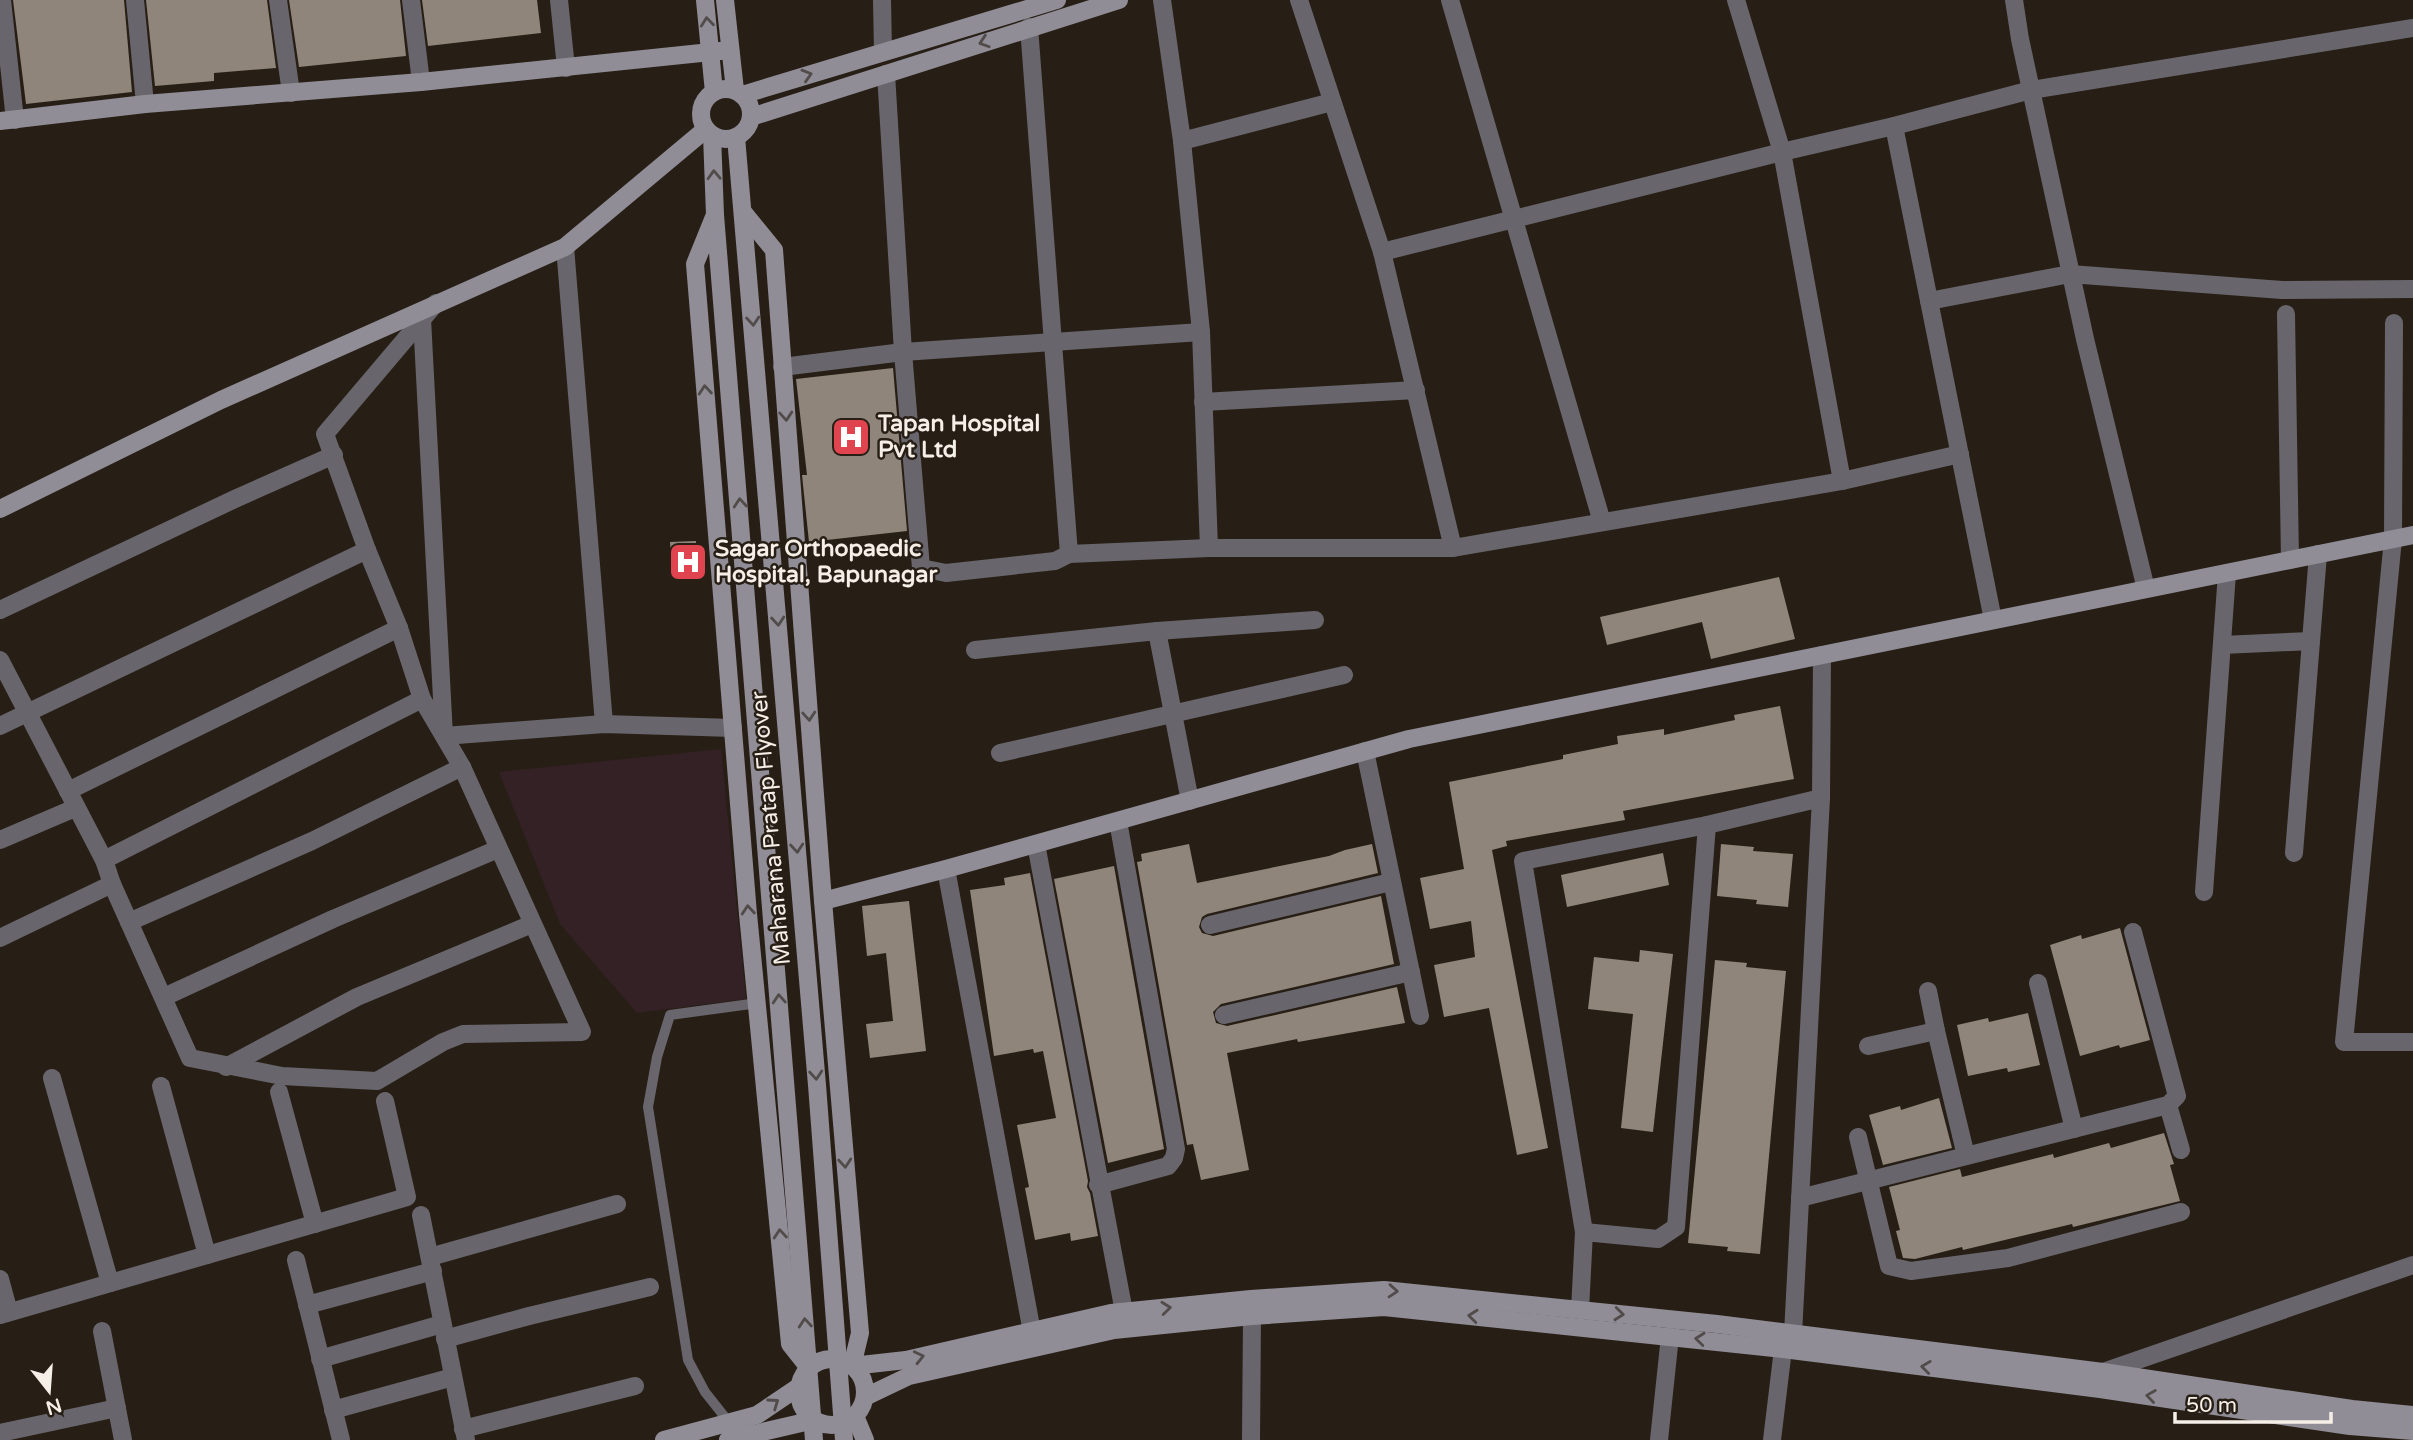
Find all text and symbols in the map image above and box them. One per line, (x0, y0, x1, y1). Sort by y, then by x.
one-way arrow (700, 16, 715, 27)
one-way arrow (978, 34, 990, 48)
one-way arrow (801, 69, 813, 83)
one-way arrow (706, 169, 721, 180)
one-way arrow (745, 316, 760, 327)
one-way arrow (698, 384, 713, 395)
place label: Tapan Hospital Pvt Ltd (877, 410, 1040, 464)
one-way arrow (778, 411, 793, 422)
hospital icon: Tapan Hospital Pvt Ltd (830, 416, 872, 458)
one-way arrow (733, 497, 748, 508)
place label: Sagar Orthopaedic Hospital, Bapunagar (715, 535, 938, 589)
hospital icon: Sagar Orthopaedic Hospital, Bapunagar (667, 541, 709, 583)
one-way arrow (770, 616, 785, 627)
street label: Maharana Pratap Flyover (745, 690, 797, 966)
one-way arrow (801, 711, 816, 722)
one-way arrow (789, 843, 804, 854)
one-way arrow (741, 904, 756, 915)
one-way arrow (772, 993, 787, 1004)
one-way arrow (808, 1070, 823, 1081)
one-way arrow (837, 1157, 852, 1168)
one-way arrow (773, 1228, 788, 1239)
one-way arrow (1388, 1283, 1399, 1298)
one-way arrow (1161, 1301, 1172, 1316)
one-way arrow (1614, 1306, 1625, 1321)
one-way arrow (1468, 1309, 1479, 1324)
one-way arrow (798, 1317, 813, 1328)
one-way arrow (1694, 1332, 1706, 1347)
one-way arrow (913, 1351, 925, 1365)
north arrow (14, 1356, 84, 1426)
one-way arrow (1920, 1359, 1931, 1374)
scale bar (2175, 1380, 2331, 1424)
one-way arrow (2145, 1389, 2157, 1404)
text: 50 m (2186, 1393, 2237, 1418)
text: N (43, 1394, 64, 1419)
one-way arrow (766, 1399, 779, 1411)

